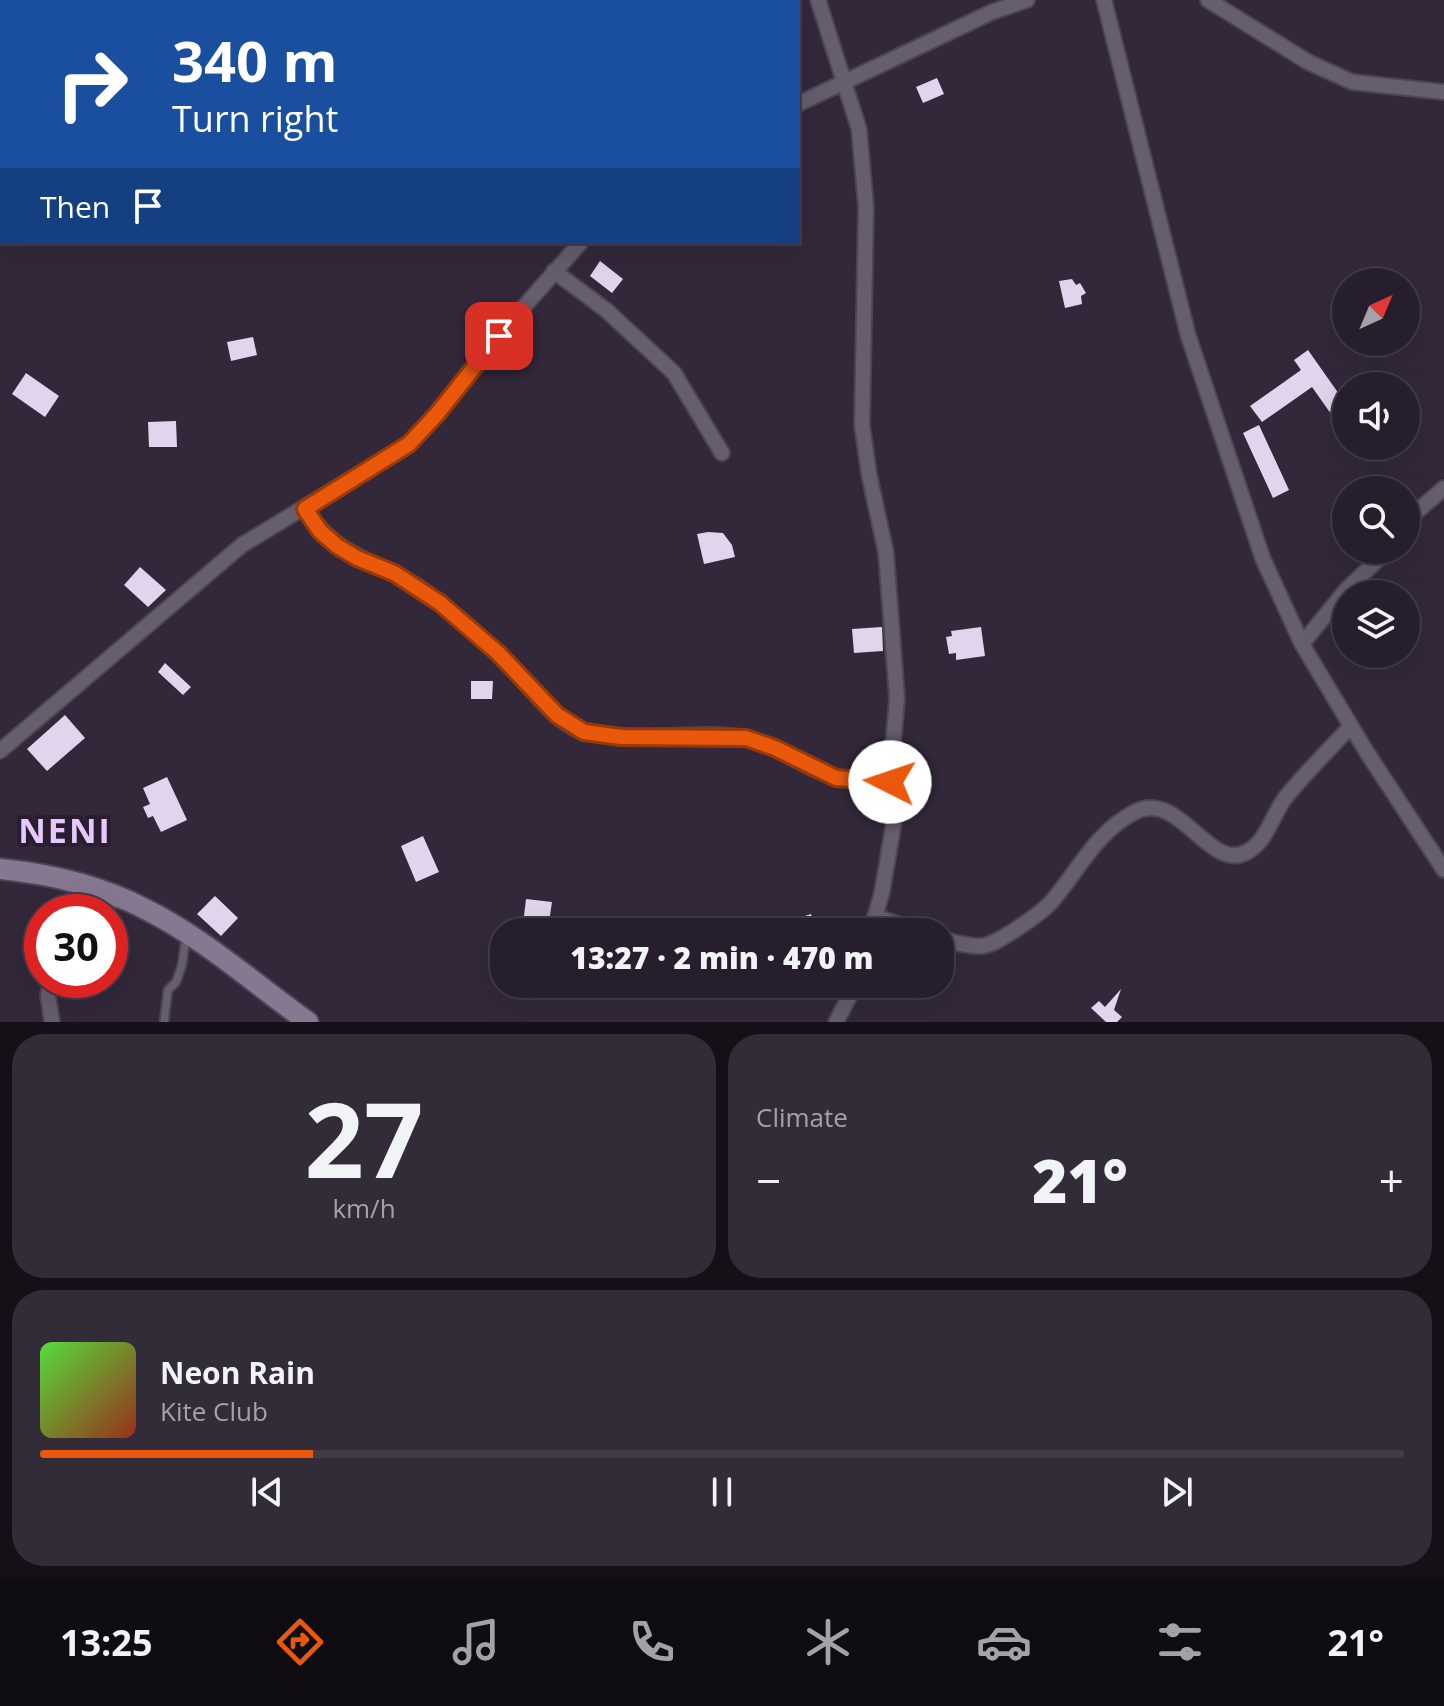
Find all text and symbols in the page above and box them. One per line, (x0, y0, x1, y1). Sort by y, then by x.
text: 340 m (172, 22, 338, 98)
icon: right (40, 32, 144, 136)
text: Turn right (172, 94, 338, 143)
icon: arrive (126, 184, 170, 228)
text: Then (40, 186, 110, 227)
north arrow (1332, 268, 1420, 356)
map controls (1332, 268, 1420, 668)
pin (465, 302, 533, 370)
icon: arrive (477, 314, 521, 358)
button: sound (1332, 372, 1420, 460)
button: search (1332, 476, 1420, 564)
button: layers (1332, 580, 1420, 668)
position arrow (848, 740, 932, 824)
district label: NENI (18, 807, 112, 853)
speed limit sign: 30 (24, 894, 128, 998)
text: 13:27 · 2 min · 470 m (570, 937, 874, 978)
text: 27 (305, 1067, 423, 1208)
text: Climate (756, 1099, 848, 1135)
text: 21° (1032, 1139, 1128, 1221)
text: − (756, 1150, 781, 1210)
text: + (1379, 1150, 1404, 1210)
text: km/h (332, 1190, 396, 1226)
text: Neon Rain (160, 1352, 315, 1393)
text: Kite Club (160, 1393, 268, 1429)
icon: previous (245, 1470, 289, 1514)
icon: pause (700, 1470, 744, 1514)
icon: next (1155, 1470, 1199, 1514)
icon: directions (272, 1614, 328, 1670)
icon: music (448, 1614, 504, 1670)
icon: phone (624, 1614, 680, 1670)
icon: climate (800, 1614, 856, 1670)
icon: car (976, 1614, 1032, 1670)
icon: filters (1152, 1614, 1208, 1670)
text: 13:25 (60, 1618, 153, 1667)
text: 21° (1327, 1618, 1384, 1667)

